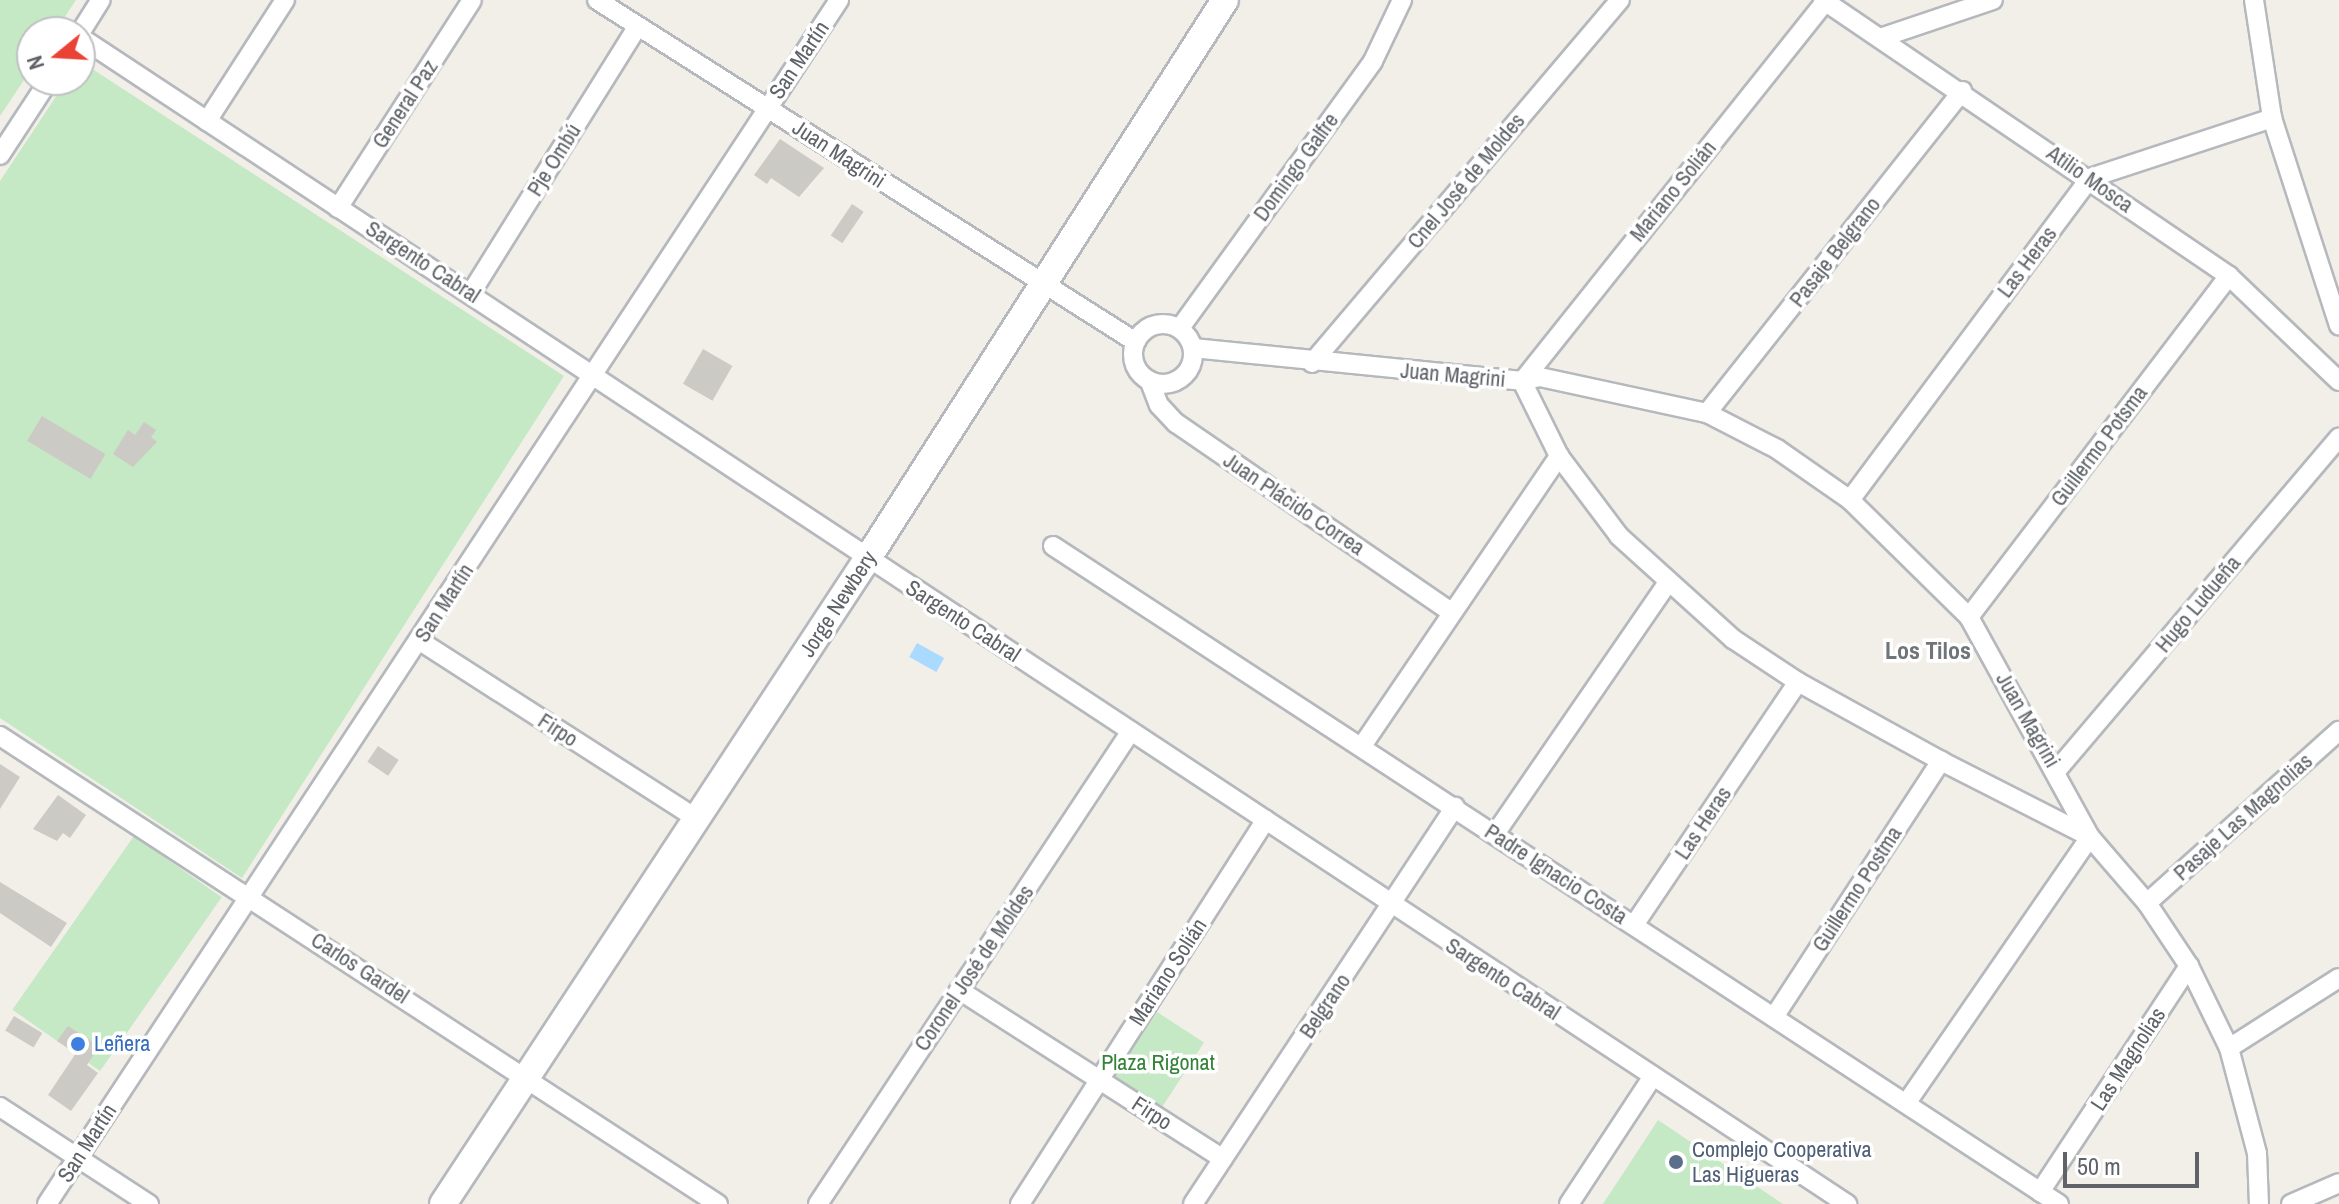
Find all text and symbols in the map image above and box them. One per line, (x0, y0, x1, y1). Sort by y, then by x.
north arrow (16, 16, 96, 96)
street label: San Martín (763, 16, 835, 104)
text: N (19, 52, 51, 74)
street label: General Paz (367, 55, 443, 153)
street label: Domingo Galfre (1248, 108, 1344, 226)
street label: Cnel José de Moldes (1402, 108, 1530, 254)
street label: Juan Magrini (788, 114, 890, 194)
street label: Pje Ombú (522, 119, 586, 201)
street label: Mariano Solián (1624, 135, 1722, 247)
street label: Atilio Mosca (2042, 140, 2138, 218)
street label: Pasaje Belgrano (1784, 192, 1886, 312)
street label: Sargento Cabral (361, 215, 485, 309)
street label: Las Heras (1992, 221, 2062, 303)
street label: Juan Magrini (1399, 357, 1507, 393)
street label: Guillermo Potsma (2045, 380, 2153, 512)
street label: Juan Plácido Correa (1218, 447, 1370, 561)
street label: Jorge Newbery (794, 546, 882, 662)
street label: Hugo Ludueña (2150, 550, 2246, 658)
street label: San Martín (409, 559, 479, 647)
street label: Sargento Cabral (901, 574, 1025, 668)
district label: Los Tilos (1885, 637, 1971, 665)
street label: Juan Magrini (1990, 668, 2066, 772)
street label: Firpo (533, 707, 583, 753)
street label: Pasaje Las Magnolias (2168, 748, 2318, 886)
street label: Las Heras (1669, 782, 1737, 864)
street label: Padre Ignacio Costa (1480, 818, 1632, 930)
street label: Guillermo Postma (1807, 821, 1907, 957)
street label: Coronel José de Moldes (909, 880, 1039, 1056)
street label: Mariano Solián (1124, 914, 1212, 1030)
street label: Carlos Gardel (306, 927, 414, 1009)
street label: Sargento Cabral (1441, 932, 1565, 1026)
street label: Belgrano (1294, 969, 1356, 1043)
street label: Las Magnolias (2085, 1003, 2171, 1115)
place label: Leñera (94, 1031, 150, 1057)
marker: Leñera (69, 1035, 87, 1053)
park label: Plaza Rigonat (1101, 1050, 1215, 1076)
street label: Firpo (1127, 1090, 1177, 1136)
street label: San Martín (52, 1099, 122, 1187)
place label: Complejo Cooperativa Las Higueras (1692, 1136, 1871, 1188)
scale bar (2067, 1136, 2203, 1186)
text: 50 m (2077, 1150, 2121, 1182)
marker: Complejo Cooperativa Las Higueras (1667, 1153, 1685, 1171)

